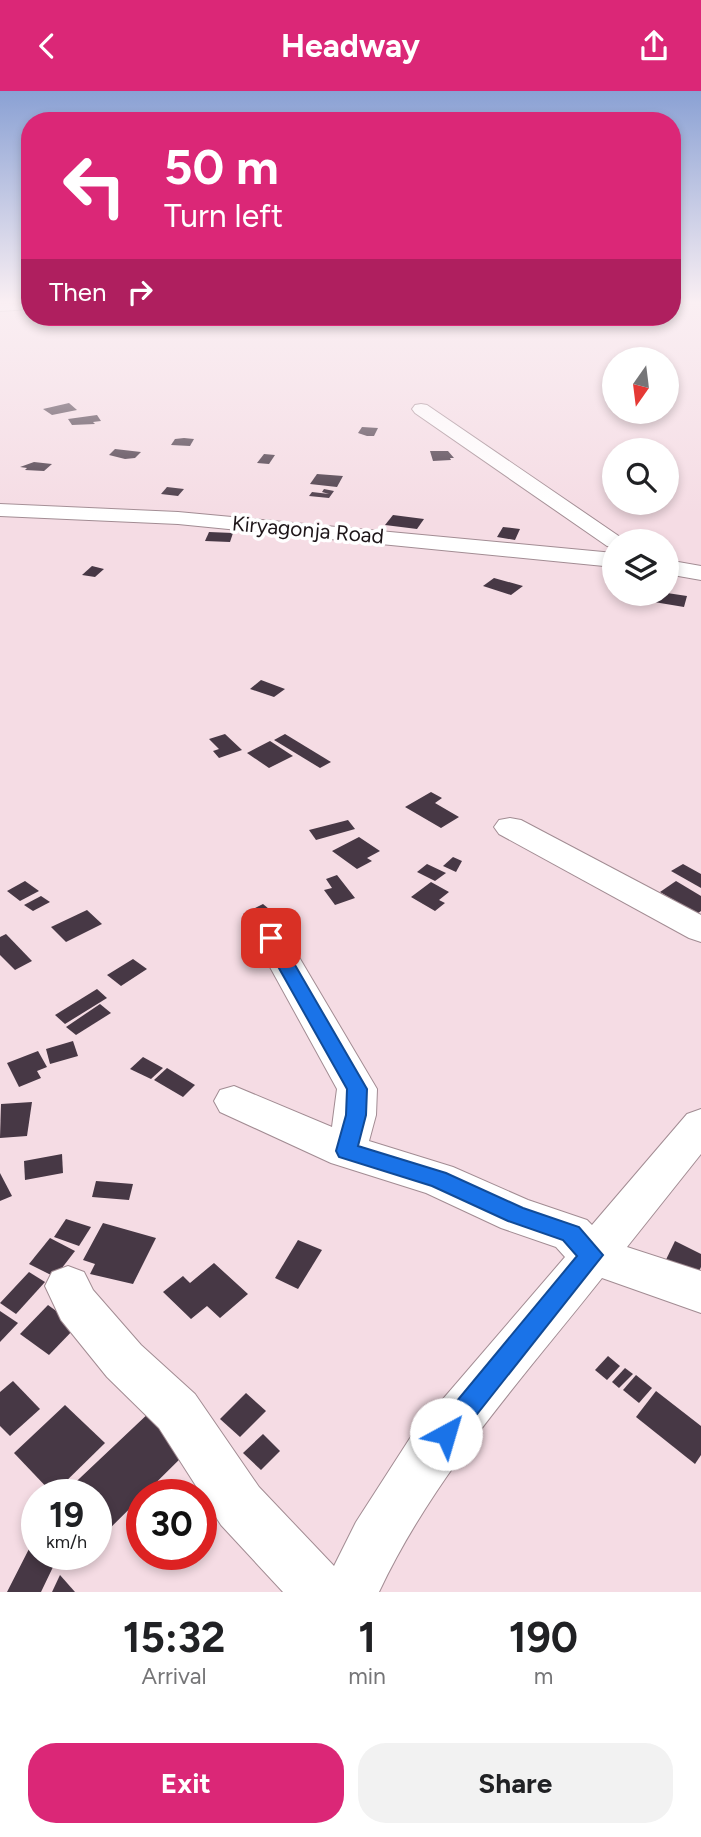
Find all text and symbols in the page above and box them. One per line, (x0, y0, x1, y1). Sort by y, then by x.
icon: back (28, 27, 66, 65)
text: Headway (281, 27, 420, 65)
icon: share (635, 27, 673, 65)
text: 50 m (164, 137, 279, 196)
icon: left (49, 140, 140, 231)
text: Turn left (164, 197, 283, 235)
icon: right (121, 273, 159, 311)
text: Then (49, 276, 107, 308)
north arrow (602, 347, 679, 423)
map controls (602, 347, 679, 606)
button: search (602, 438, 679, 515)
street label: Kiryagonja Road (231, 510, 385, 549)
button: layers (602, 529, 679, 606)
pin (241, 908, 301, 968)
icon: arrive (252, 919, 290, 957)
position arrow (409, 1397, 483, 1471)
speed limit sign: 30 (126, 1479, 217, 1570)
text: 19 (49, 1494, 84, 1536)
text: km/h (46, 1531, 87, 1553)
text: 15:32 (123, 1612, 225, 1663)
text: 1 (358, 1612, 376, 1663)
text: 190 (509, 1612, 578, 1663)
text: Arrival (142, 1662, 207, 1690)
text: min (348, 1662, 386, 1690)
text: m (534, 1662, 553, 1690)
button: Exit (28, 1743, 344, 1823)
button: Share (358, 1743, 673, 1823)

